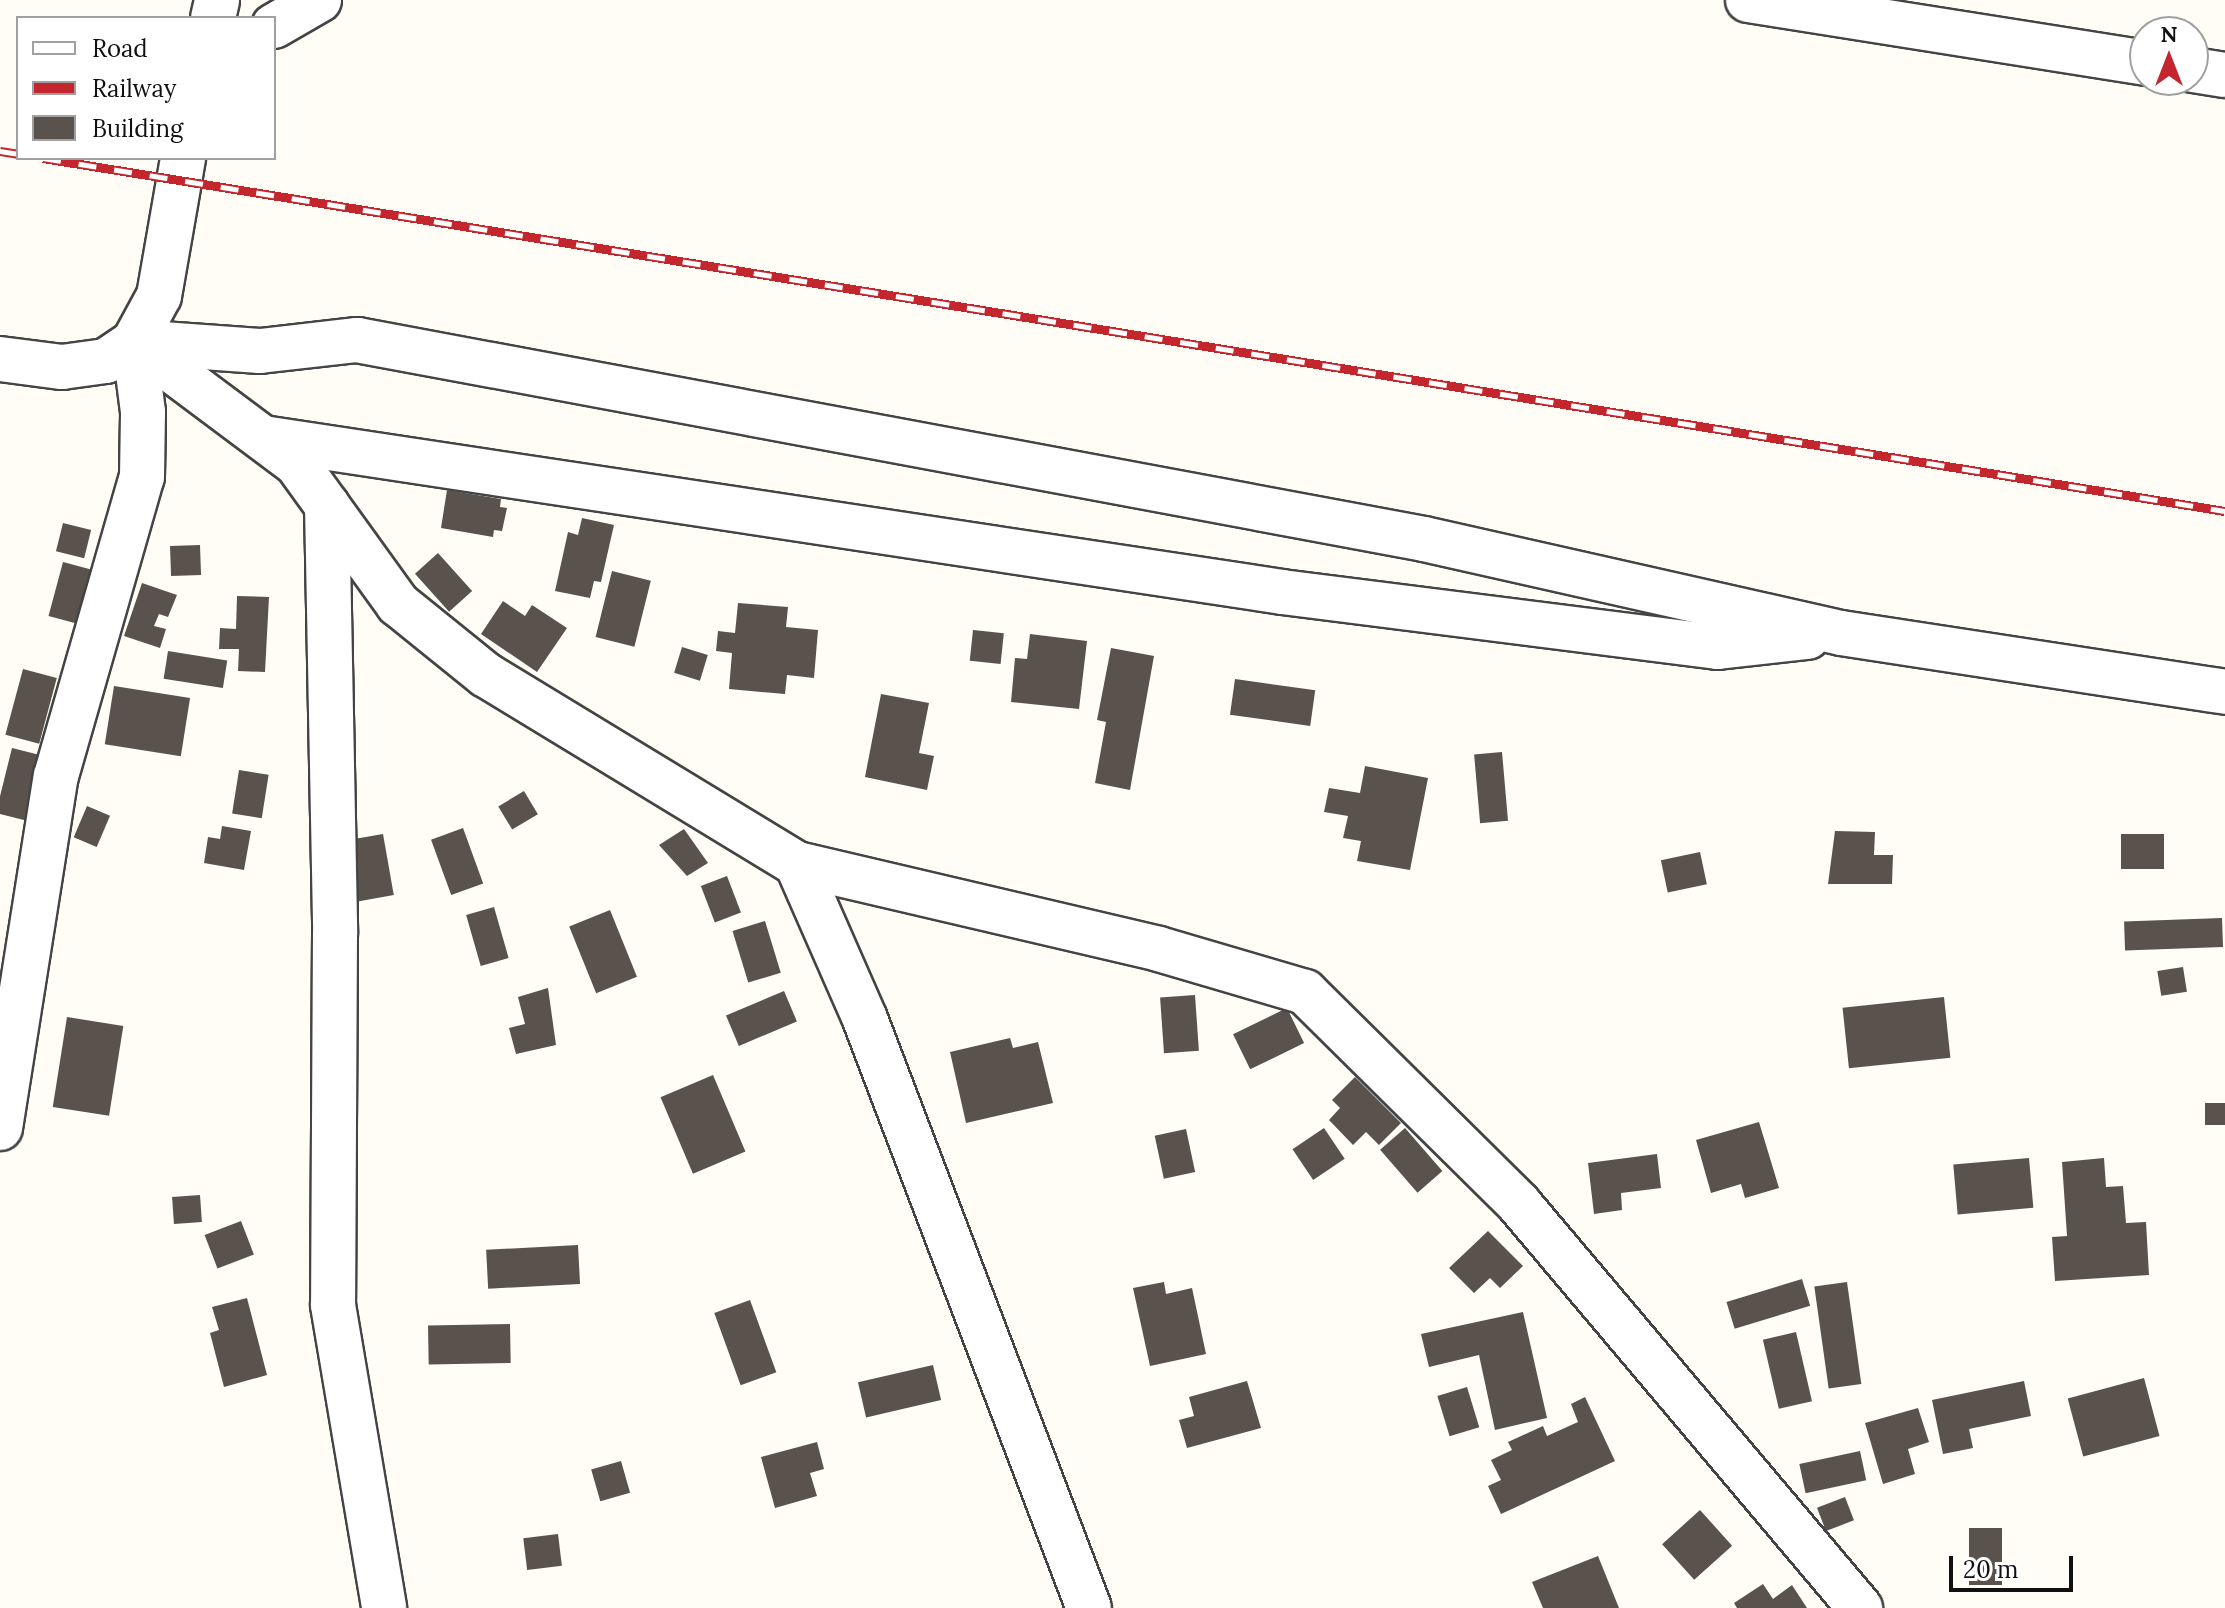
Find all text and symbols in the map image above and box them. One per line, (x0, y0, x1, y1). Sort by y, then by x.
legend (16, 16, 276, 160)
north arrow (2129, 16, 2209, 96)
text: N (2160, 20, 2178, 48)
text: Road (92, 33, 148, 64)
text: Railway (92, 73, 176, 104)
text: Building (92, 113, 183, 144)
scale bar (1953, 1540, 2077, 1590)
text: 20 m (1963, 1554, 2019, 1585)

